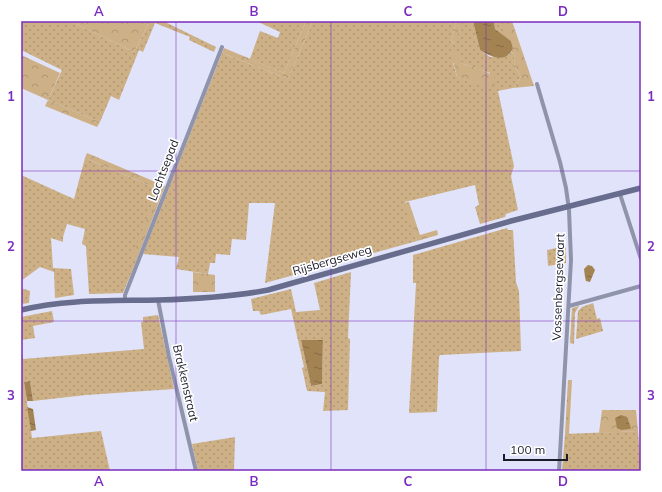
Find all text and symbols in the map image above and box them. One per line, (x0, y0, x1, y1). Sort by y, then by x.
text: A (94, 3, 104, 19)
text: B (250, 3, 259, 19)
text: C (404, 3, 413, 19)
text: D (558, 3, 568, 19)
text: 1 (7, 88, 15, 104)
text: 1 (647, 88, 655, 104)
street label: Lochtsepad (144, 137, 182, 203)
street label: Vossenbergsevaart (549, 233, 567, 341)
text: 2 (7, 238, 15, 254)
text: 2 (647, 238, 655, 254)
street label: Rijsbergseweg (291, 242, 373, 278)
street label: Brakkenstraat (170, 343, 202, 423)
text: 3 (7, 387, 15, 403)
text: 3 (647, 387, 655, 403)
scale bar (504, 436, 567, 462)
text: 100 m (510, 442, 545, 457)
text: A (94, 473, 104, 489)
text: B (250, 473, 259, 489)
text: C (404, 473, 413, 489)
text: D (558, 473, 568, 489)

